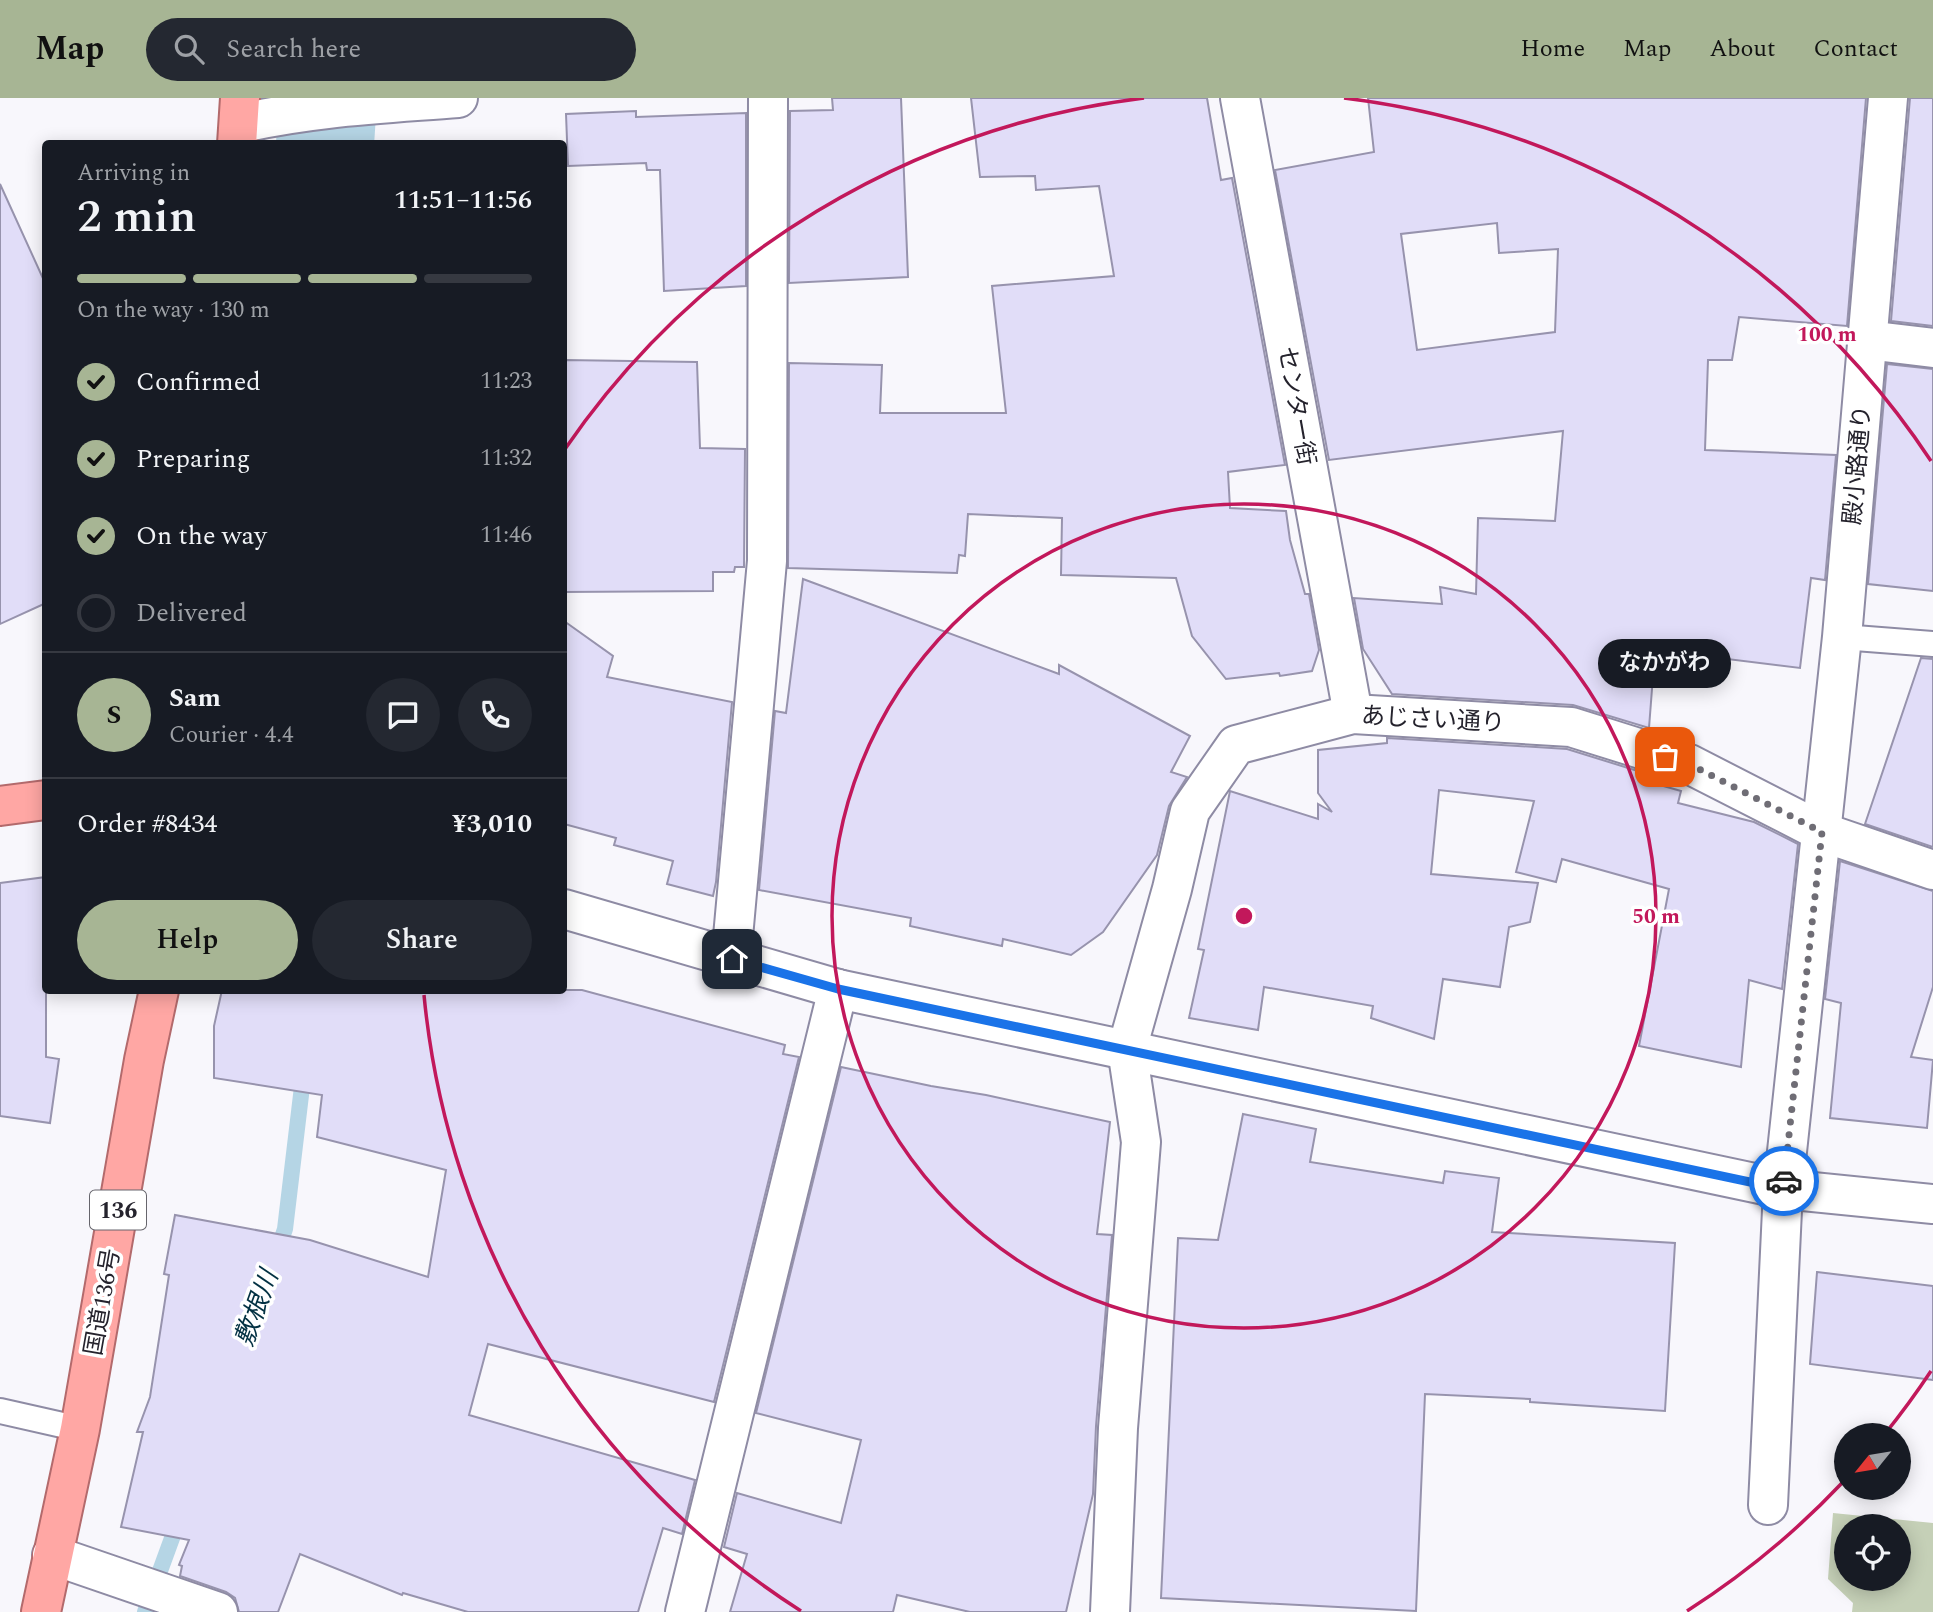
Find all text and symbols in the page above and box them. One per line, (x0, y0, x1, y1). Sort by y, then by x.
search box (146, 18, 636, 81)
text: Map (35, 24, 104, 74)
text: Search here (226, 29, 361, 69)
icon: search (170, 30, 208, 68)
text: Home (1520, 31, 1585, 67)
text: Map (1623, 31, 1671, 67)
text: About (1709, 31, 1775, 67)
text: Contact (1813, 31, 1898, 67)
text: Arriving in (77, 156, 190, 191)
text: 11:51–11:56 (394, 180, 532, 220)
text: 2 min (77, 182, 196, 252)
text: On the way · 130 m (77, 293, 270, 328)
text: 100 m (1797, 319, 1857, 351)
street label: センター街 (1268, 344, 1324, 468)
text: Confirmed (136, 362, 261, 402)
icon: check (77, 363, 115, 401)
text: 11:23 (480, 364, 532, 399)
street label: 殿小路通り (1835, 404, 1881, 526)
text: Preparing (136, 439, 250, 479)
icon: check (77, 440, 115, 478)
text: 11:32 (480, 441, 532, 476)
text: On the way (136, 516, 267, 556)
icon: check (77, 517, 115, 555)
text: 11:46 (480, 518, 532, 553)
text: Delivered (136, 593, 247, 633)
callout: なかがわ (1598, 638, 1732, 687)
text: なかがわ (1619, 646, 1711, 681)
text: Sam (169, 678, 221, 718)
button: chat (366, 678, 440, 752)
button: phone (458, 678, 532, 752)
text: S (107, 695, 121, 735)
street label: あじさい通り (1360, 698, 1506, 742)
text: Courier · 4.4 (169, 718, 294, 753)
pin (1635, 727, 1695, 787)
icon: bag (1646, 738, 1684, 776)
text: Order #8434 (77, 804, 217, 844)
text: ¥3,010 (452, 804, 532, 844)
button: Help (77, 900, 298, 980)
button: Share (312, 900, 532, 980)
text: 50 m (1632, 901, 1680, 933)
centre of rings (1232, 904, 1256, 928)
pin (702, 929, 762, 989)
icon: home (713, 940, 751, 978)
courier (1749, 1146, 1819, 1216)
icon: car (1765, 1162, 1803, 1200)
road number: 136 (90, 1190, 146, 1230)
street label: 国道136号 (76, 1246, 130, 1358)
water label: 敷根川 (225, 1262, 290, 1352)
north arrow (1834, 1423, 1911, 1500)
map controls (1834, 1423, 1911, 1591)
button: locate (1834, 1514, 1911, 1591)

